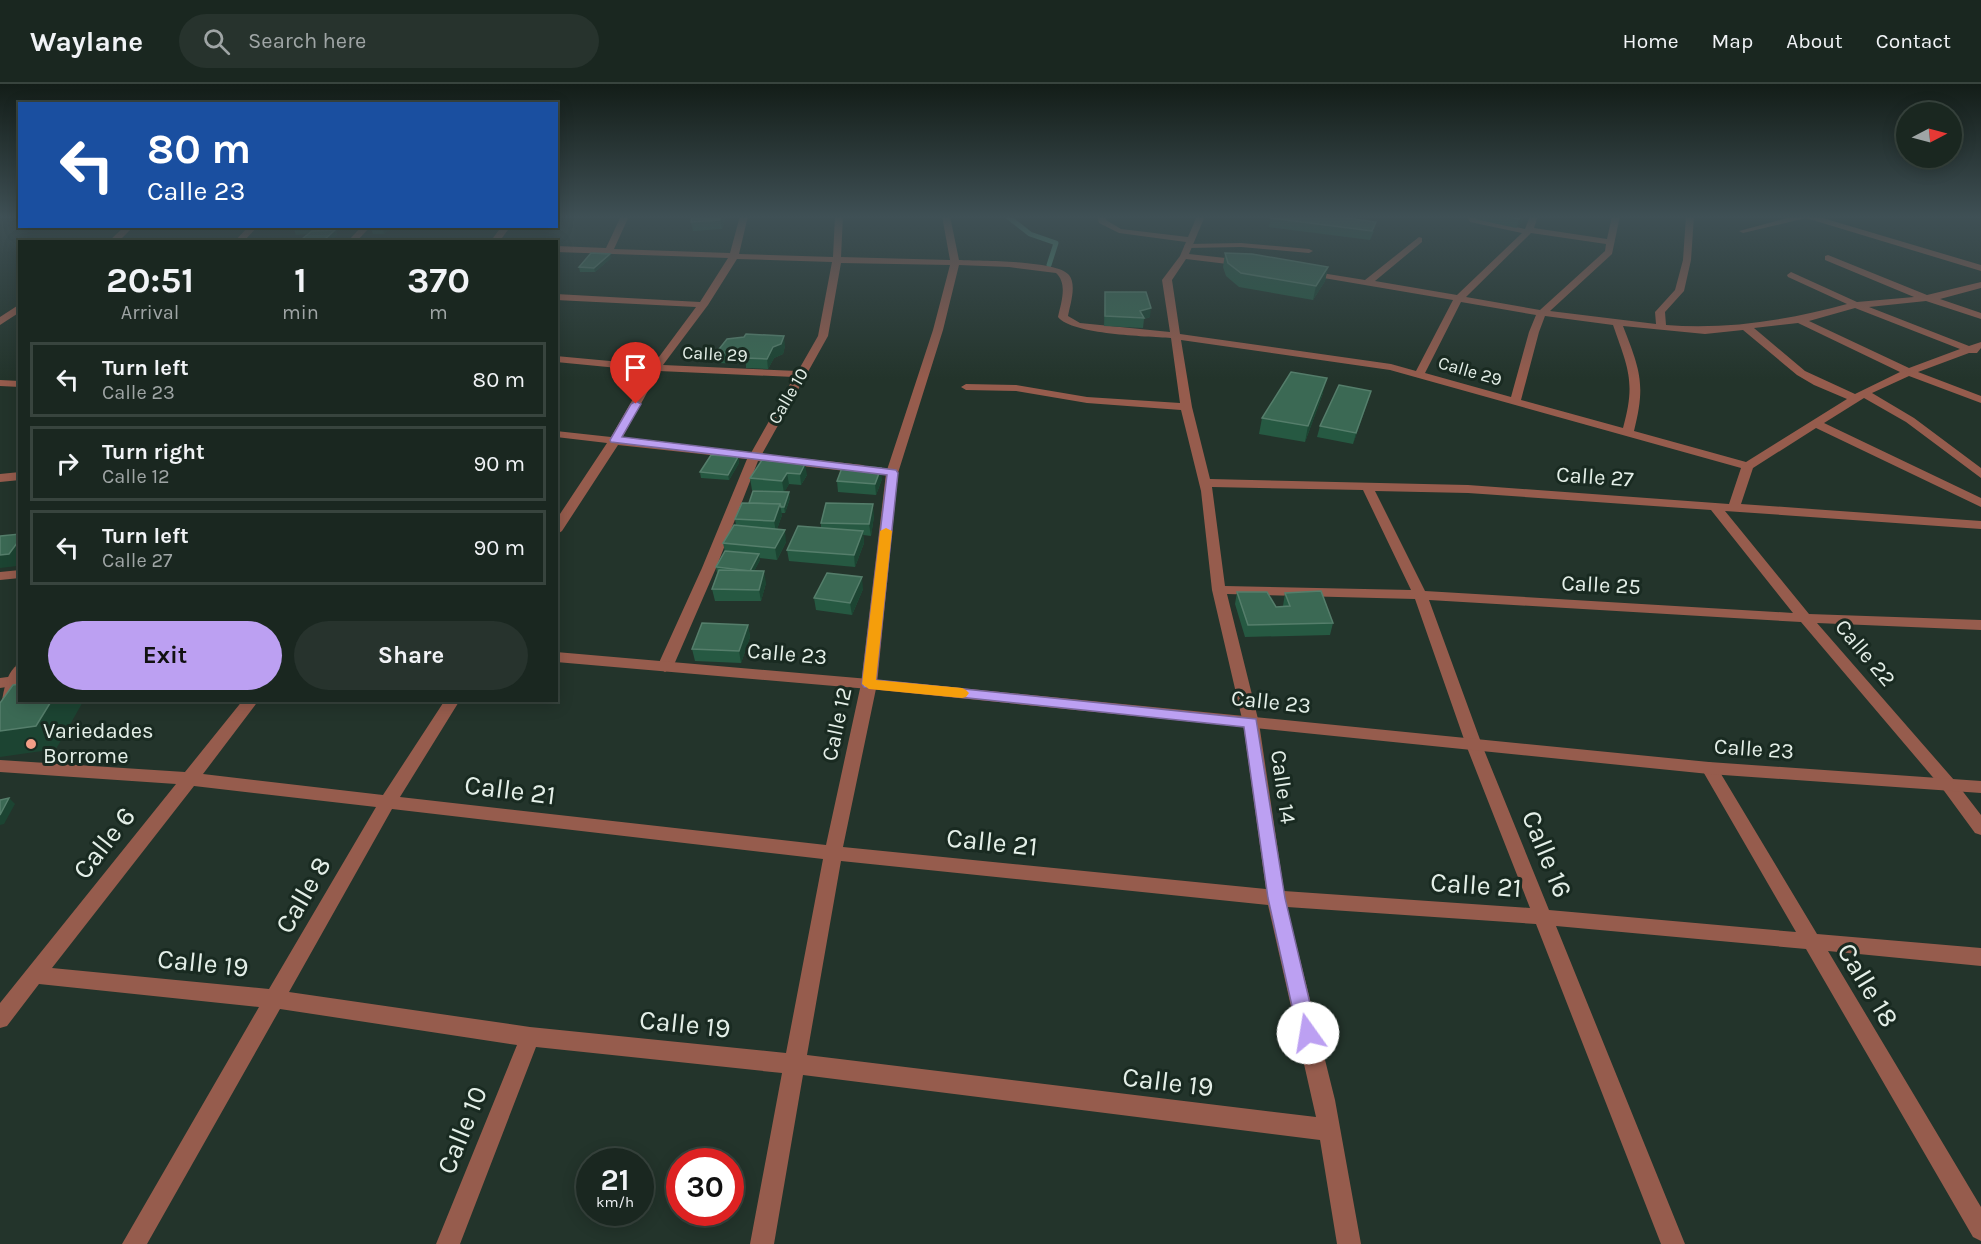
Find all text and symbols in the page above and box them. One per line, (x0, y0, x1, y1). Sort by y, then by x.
search box (179, 14, 599, 68)
text: Waylane (30, 25, 143, 58)
icon: search (200, 25, 233, 58)
text: Search here (248, 28, 366, 54)
text: Home (1623, 29, 1679, 53)
text: Map (1712, 29, 1753, 53)
text: About (1786, 29, 1843, 53)
text: Contact (1876, 29, 1951, 53)
north arrow (1896, 102, 1962, 168)
map controls (1896, 102, 1962, 168)
text: 80 m (147, 124, 251, 174)
icon: left (48, 126, 126, 204)
text: Calle 23 (147, 175, 245, 207)
text: 20:51 (106, 259, 194, 301)
text: 1 (294, 259, 307, 301)
text: 370 (407, 259, 470, 301)
text: Arrival (121, 301, 179, 324)
text: min (282, 301, 319, 324)
text: m (429, 301, 448, 324)
street label: Calle 29 (682, 341, 748, 367)
pin (610, 342, 661, 404)
icon: arrive (619, 351, 652, 384)
street label: Calle 29 (1436, 351, 1504, 391)
text: Turn left (102, 355, 189, 381)
icon: left (51, 363, 84, 396)
street label: Calle 10 (763, 364, 813, 428)
text: 80 m (473, 367, 525, 393)
text: Calle 23 (102, 381, 175, 404)
text: Turn right (102, 439, 205, 465)
icon: right (51, 447, 84, 480)
text: 90 m (473, 451, 525, 477)
street label: Calle 27 (1555, 461, 1635, 493)
text: Calle 12 (102, 465, 170, 488)
text: Turn left (102, 523, 189, 549)
icon: left (51, 531, 84, 564)
text: 90 m (473, 535, 525, 561)
text: Calle 27 (102, 549, 172, 572)
street label: Calle 25 (1561, 570, 1641, 600)
street label: Calle 22 (1829, 614, 1901, 692)
button: Exit (48, 621, 282, 690)
button: Share (294, 621, 528, 690)
street label: Calle 23 (746, 638, 828, 670)
street label: Calle 12 (817, 685, 857, 763)
street label: Calle 23 (1230, 685, 1312, 719)
place label: Variedades Borrome (43, 718, 154, 769)
street label: Calle 23 (1713, 733, 1795, 765)
marker: Variedades Borrome (24, 737, 38, 751)
street label: Calle 14 (1265, 749, 1301, 825)
street label: Calle 21 (463, 769, 557, 811)
street label: Calle 6 (66, 801, 142, 885)
street label: Calle 16 (1515, 806, 1579, 902)
street label: Calle 21 (945, 821, 1039, 863)
street label: Calle 8 (268, 851, 338, 939)
street label: Calle 21 (1429, 866, 1523, 904)
street label: Calle 18 (1831, 937, 1905, 1033)
street label: Calle 19 (156, 942, 250, 984)
position arrow (1276, 1001, 1340, 1065)
street label: Calle 19 (638, 1003, 732, 1045)
street label: Calle 19 (1121, 1061, 1215, 1103)
street label: Calle 10 (430, 1081, 494, 1179)
speed limit sign: 30 (666, 1148, 744, 1226)
text: 21 (601, 1162, 629, 1198)
text: km/h (596, 1193, 634, 1211)

